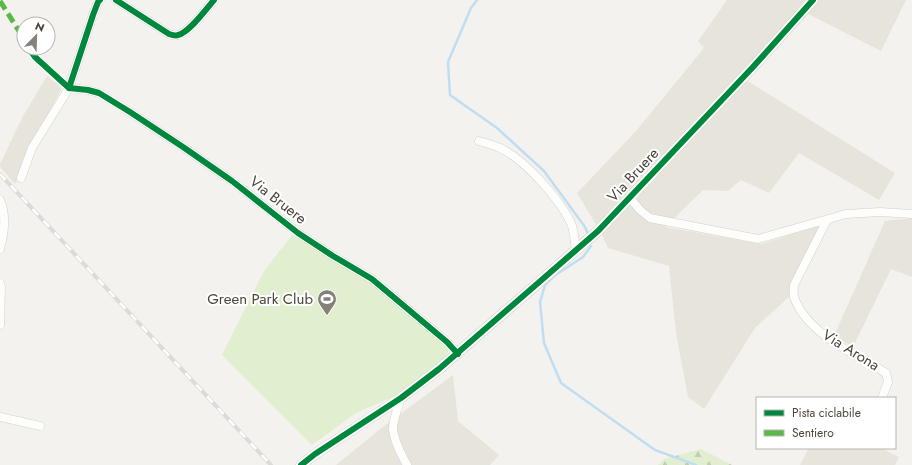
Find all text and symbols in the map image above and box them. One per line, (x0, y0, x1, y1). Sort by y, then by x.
north arrow (16, 16, 56, 56)
text: N (33, 18, 47, 36)
street label: Via Bruere (602, 143, 664, 207)
street label: Via Bruere (245, 171, 311, 230)
place label: Green Park Club (207, 288, 313, 310)
sports icon: Green Park Club (316, 288, 338, 316)
street label: Via Arona (818, 324, 884, 376)
legend (756, 397, 896, 449)
text: Pista ciclabile (792, 404, 861, 422)
text: Sentiero (792, 424, 834, 442)

